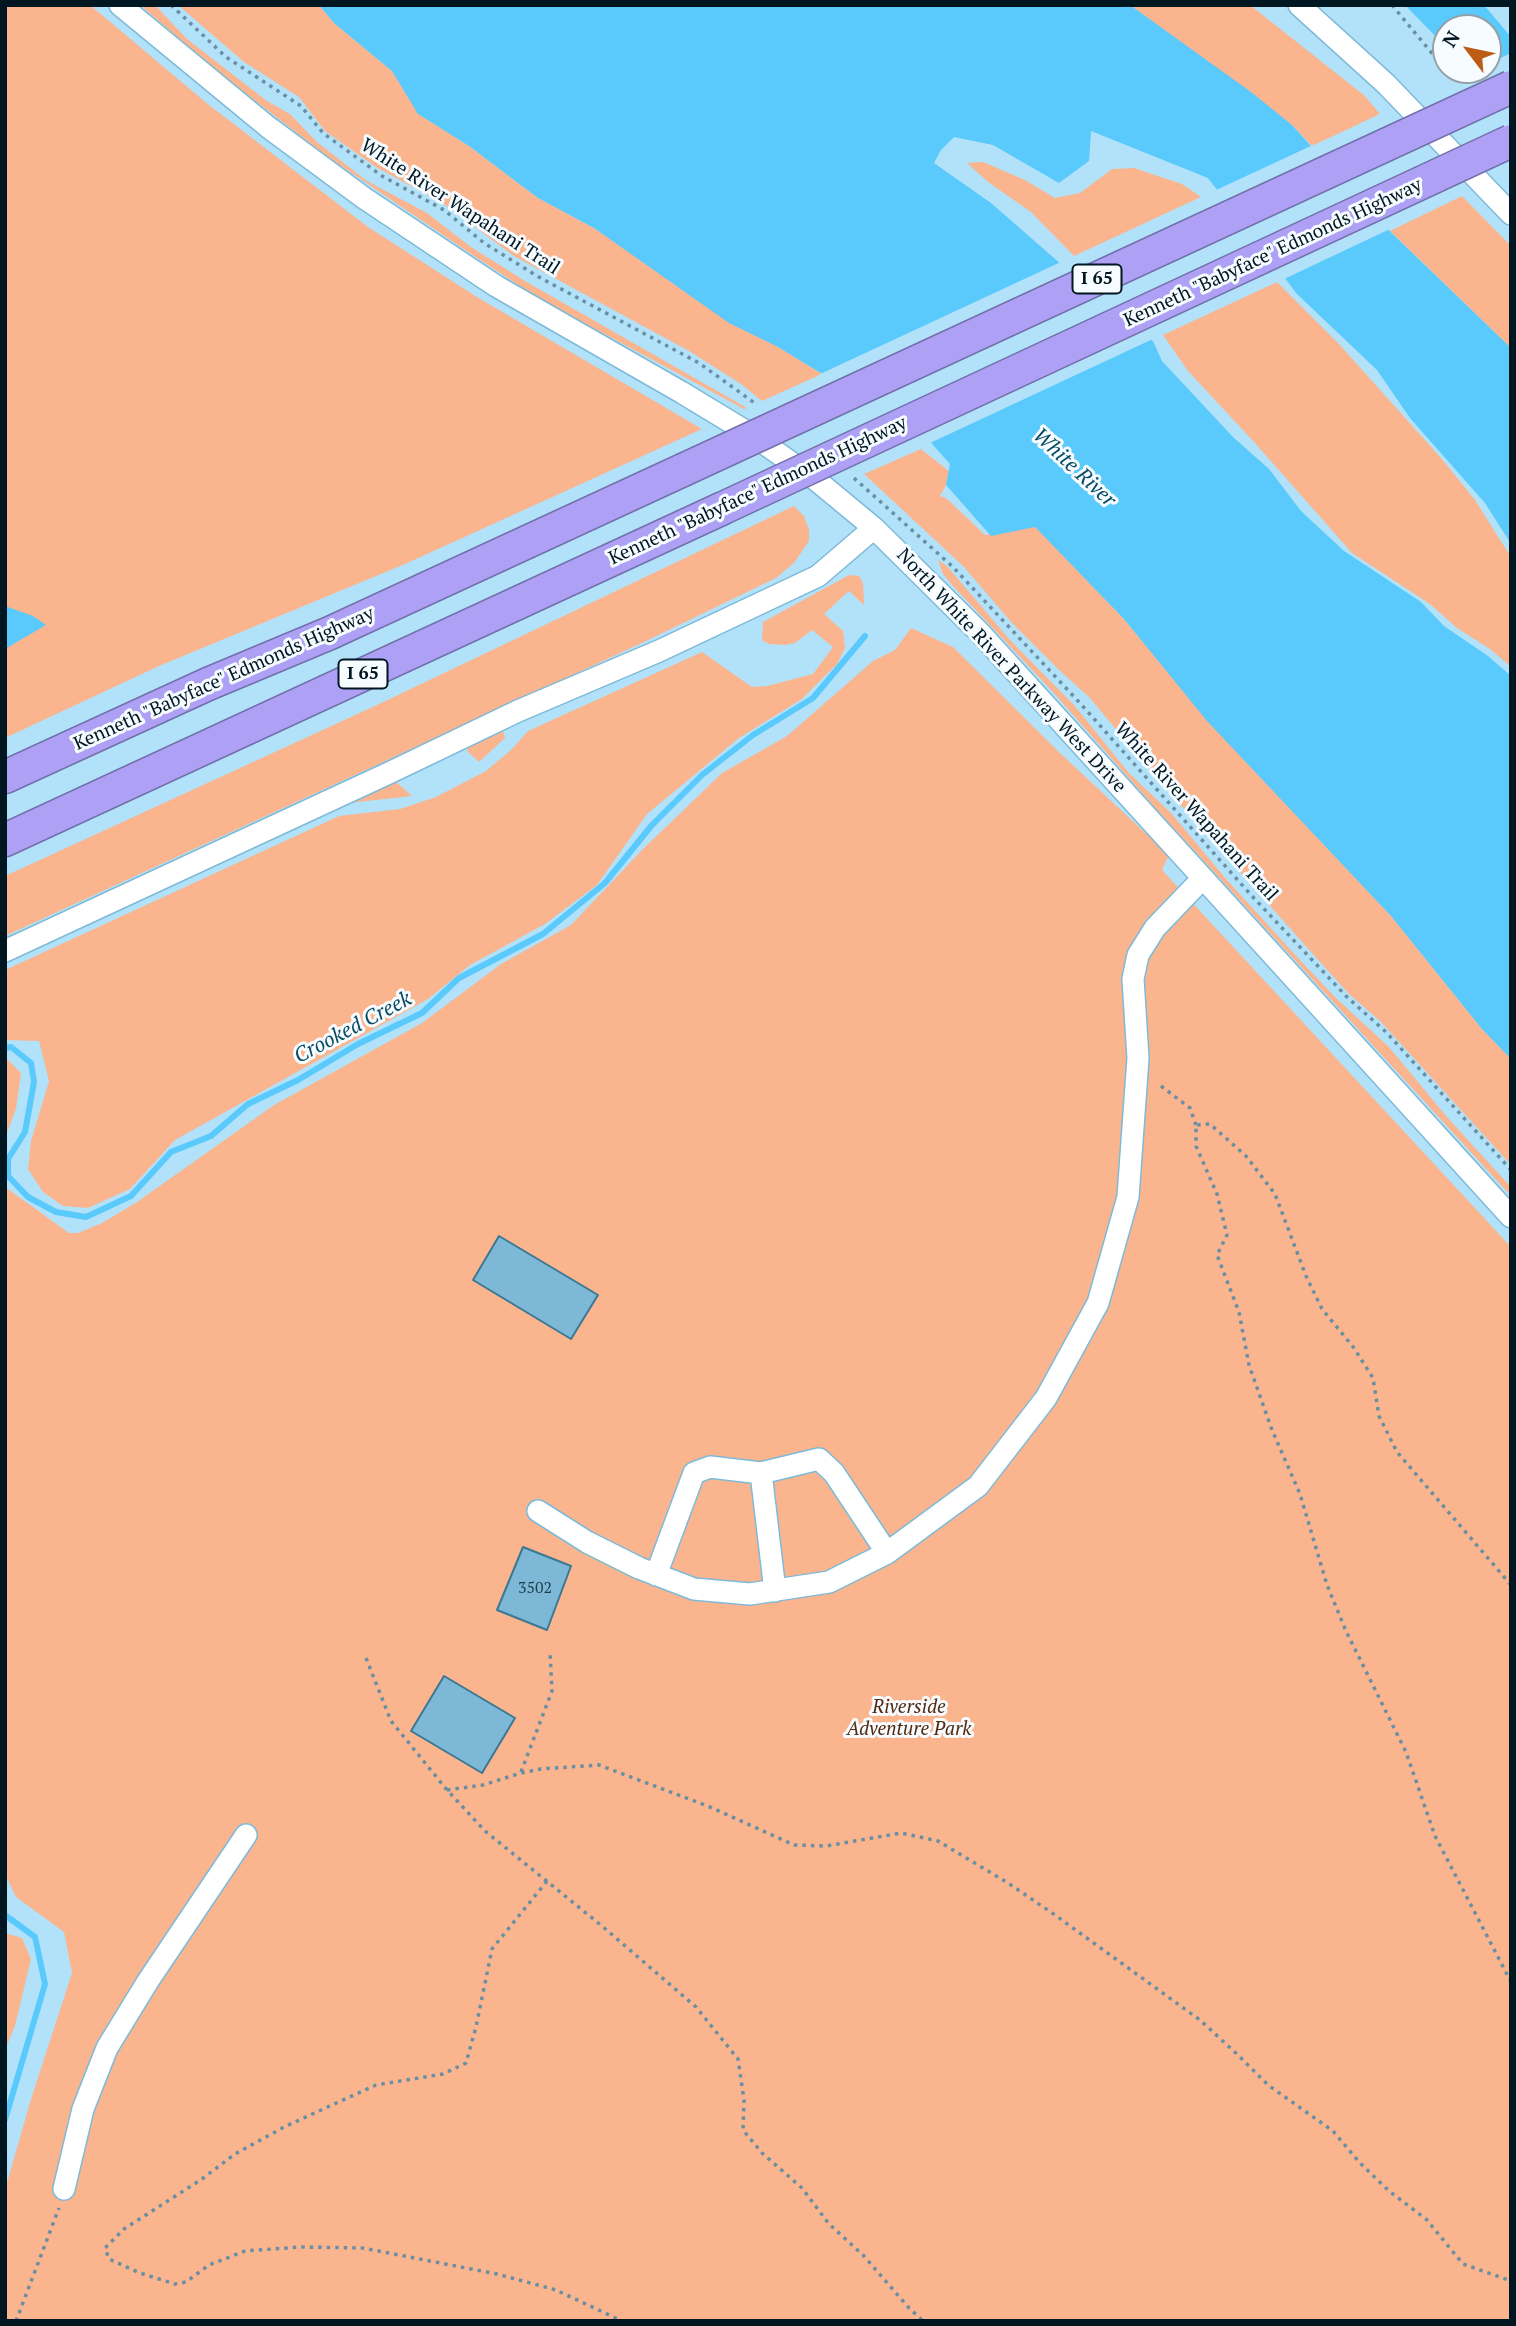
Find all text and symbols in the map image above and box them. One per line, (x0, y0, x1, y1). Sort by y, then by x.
north arrow (1432, 14, 1502, 84)
text: N (1436, 26, 1465, 51)
street label: White River Wapahani Trail (356, 134, 564, 280)
street label: Kenneth "Babyface" Edmonds Highway (1120, 174, 1426, 332)
road number: I 65 (1072, 264, 1122, 293)
street label: Kenneth "Babyface" Edmonds Highway (605, 412, 911, 570)
water label: White River (1027, 423, 1121, 513)
street label: North White River Parkway West Drive (892, 544, 1130, 798)
street label: Kenneth "Babyface" Edmonds Highway (70, 602, 378, 756)
road number: I 65 (338, 660, 388, 688)
street label: White River Wapahani Trail (1110, 718, 1282, 906)
water label: Crooked Creek (290, 987, 416, 1069)
house number: 3502 (518, 1578, 552, 1598)
park label: Riverside Adventure Park (847, 1697, 971, 1741)

